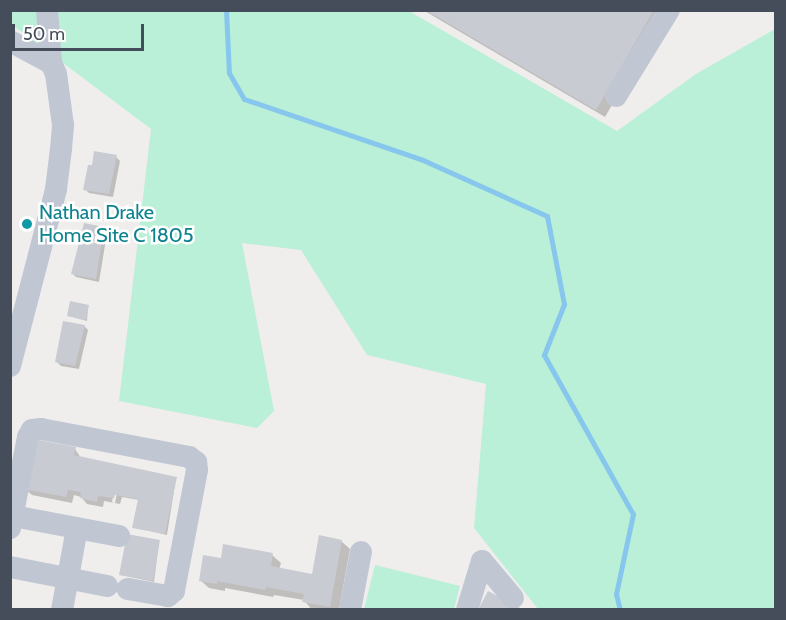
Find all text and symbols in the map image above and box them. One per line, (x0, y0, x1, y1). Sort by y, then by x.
scale bar (15, 12, 147, 50)
text: 50 m (23, 23, 65, 45)
place label: Nathan Drake Home Site C 1805 (39, 201, 194, 248)
marker: Nathan Drake Home Site C 1805 (20, 217, 34, 231)

